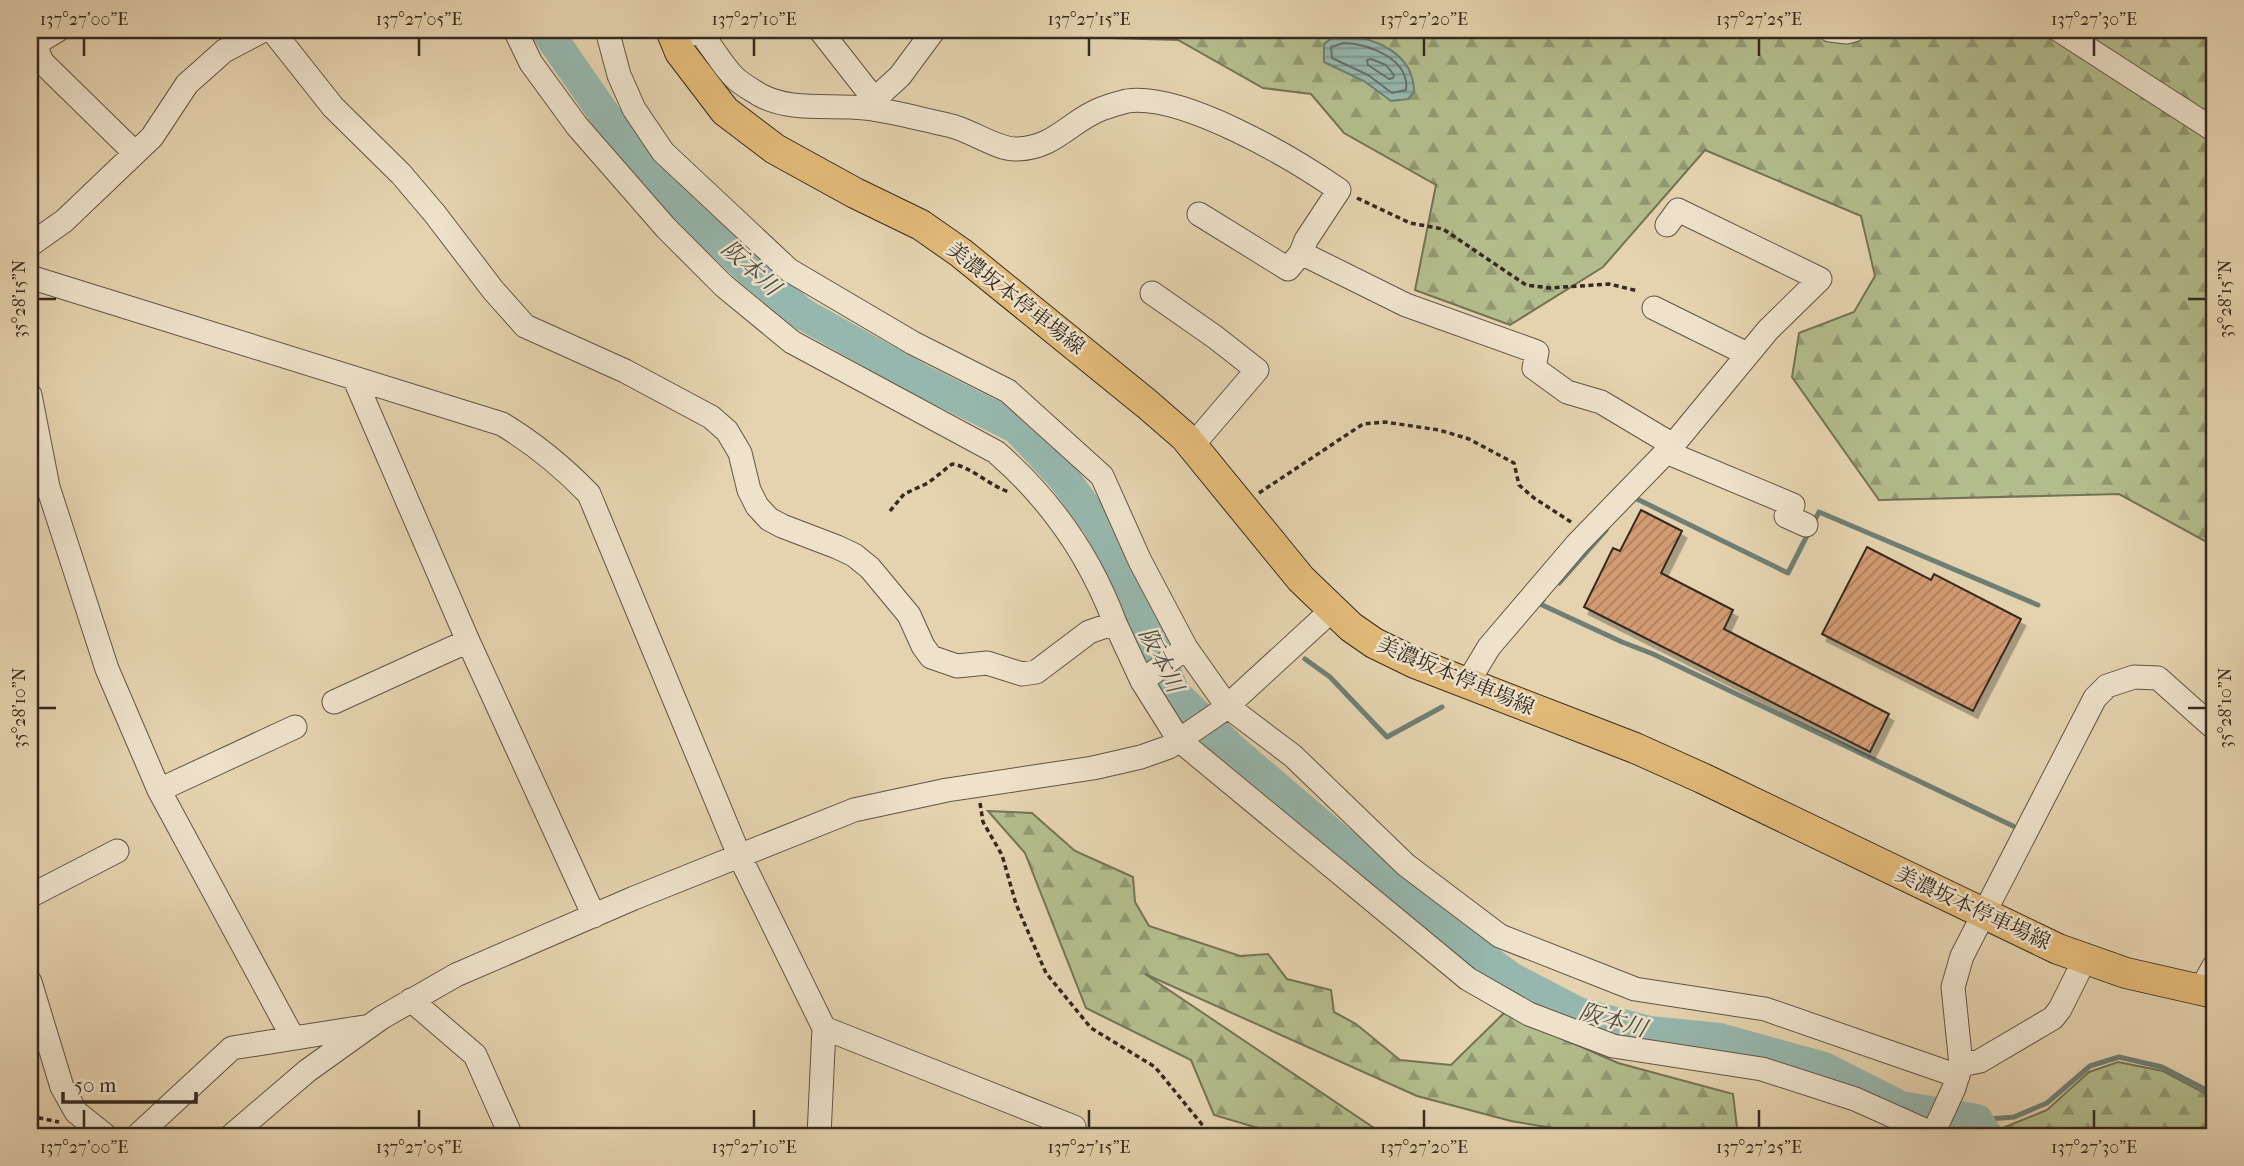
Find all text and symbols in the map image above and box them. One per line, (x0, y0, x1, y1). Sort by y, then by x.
text: 137°27'00"E (40, 9, 128, 30)
text: 137°27'05"E (376, 9, 462, 30)
text: 137°27'10"E (711, 9, 797, 30)
text: 137°27'15"E (1048, 9, 1130, 30)
text: 137°27'20"E (1380, 9, 1468, 30)
text: 137°27'25"E (1716, 9, 1802, 30)
text: 137°27'30"E (2051, 9, 2137, 30)
water label: 阪本川 (716, 235, 788, 303)
street label: 美濃坂本停車場線 (942, 237, 1090, 359)
text: 35°28'15"N (9, 259, 30, 338)
text: 35°28'15"N (2215, 259, 2236, 338)
water label: 阪本川 (1133, 623, 1190, 700)
street label: 美濃坂本停車場線 (1374, 632, 1538, 720)
text: 35°28'10"N (9, 667, 30, 748)
text: 35°28'10"N (2215, 667, 2236, 748)
street label: 美濃坂本停車場線 (1892, 862, 2054, 954)
water label: 阪本川 (1576, 998, 1653, 1043)
scale bar (63, 1061, 196, 1105)
text: 50 m (74, 1073, 117, 1097)
text: 137°27'00"E (40, 1137, 128, 1158)
text: 137°27'05"E (376, 1137, 462, 1158)
text: 137°27'10"E (711, 1137, 797, 1158)
text: 137°27'15"E (1048, 1137, 1130, 1158)
text: 137°27'20"E (1380, 1137, 1468, 1158)
text: 137°27'25"E (1716, 1137, 1802, 1158)
text: 137°27'30"E (2051, 1137, 2137, 1158)

